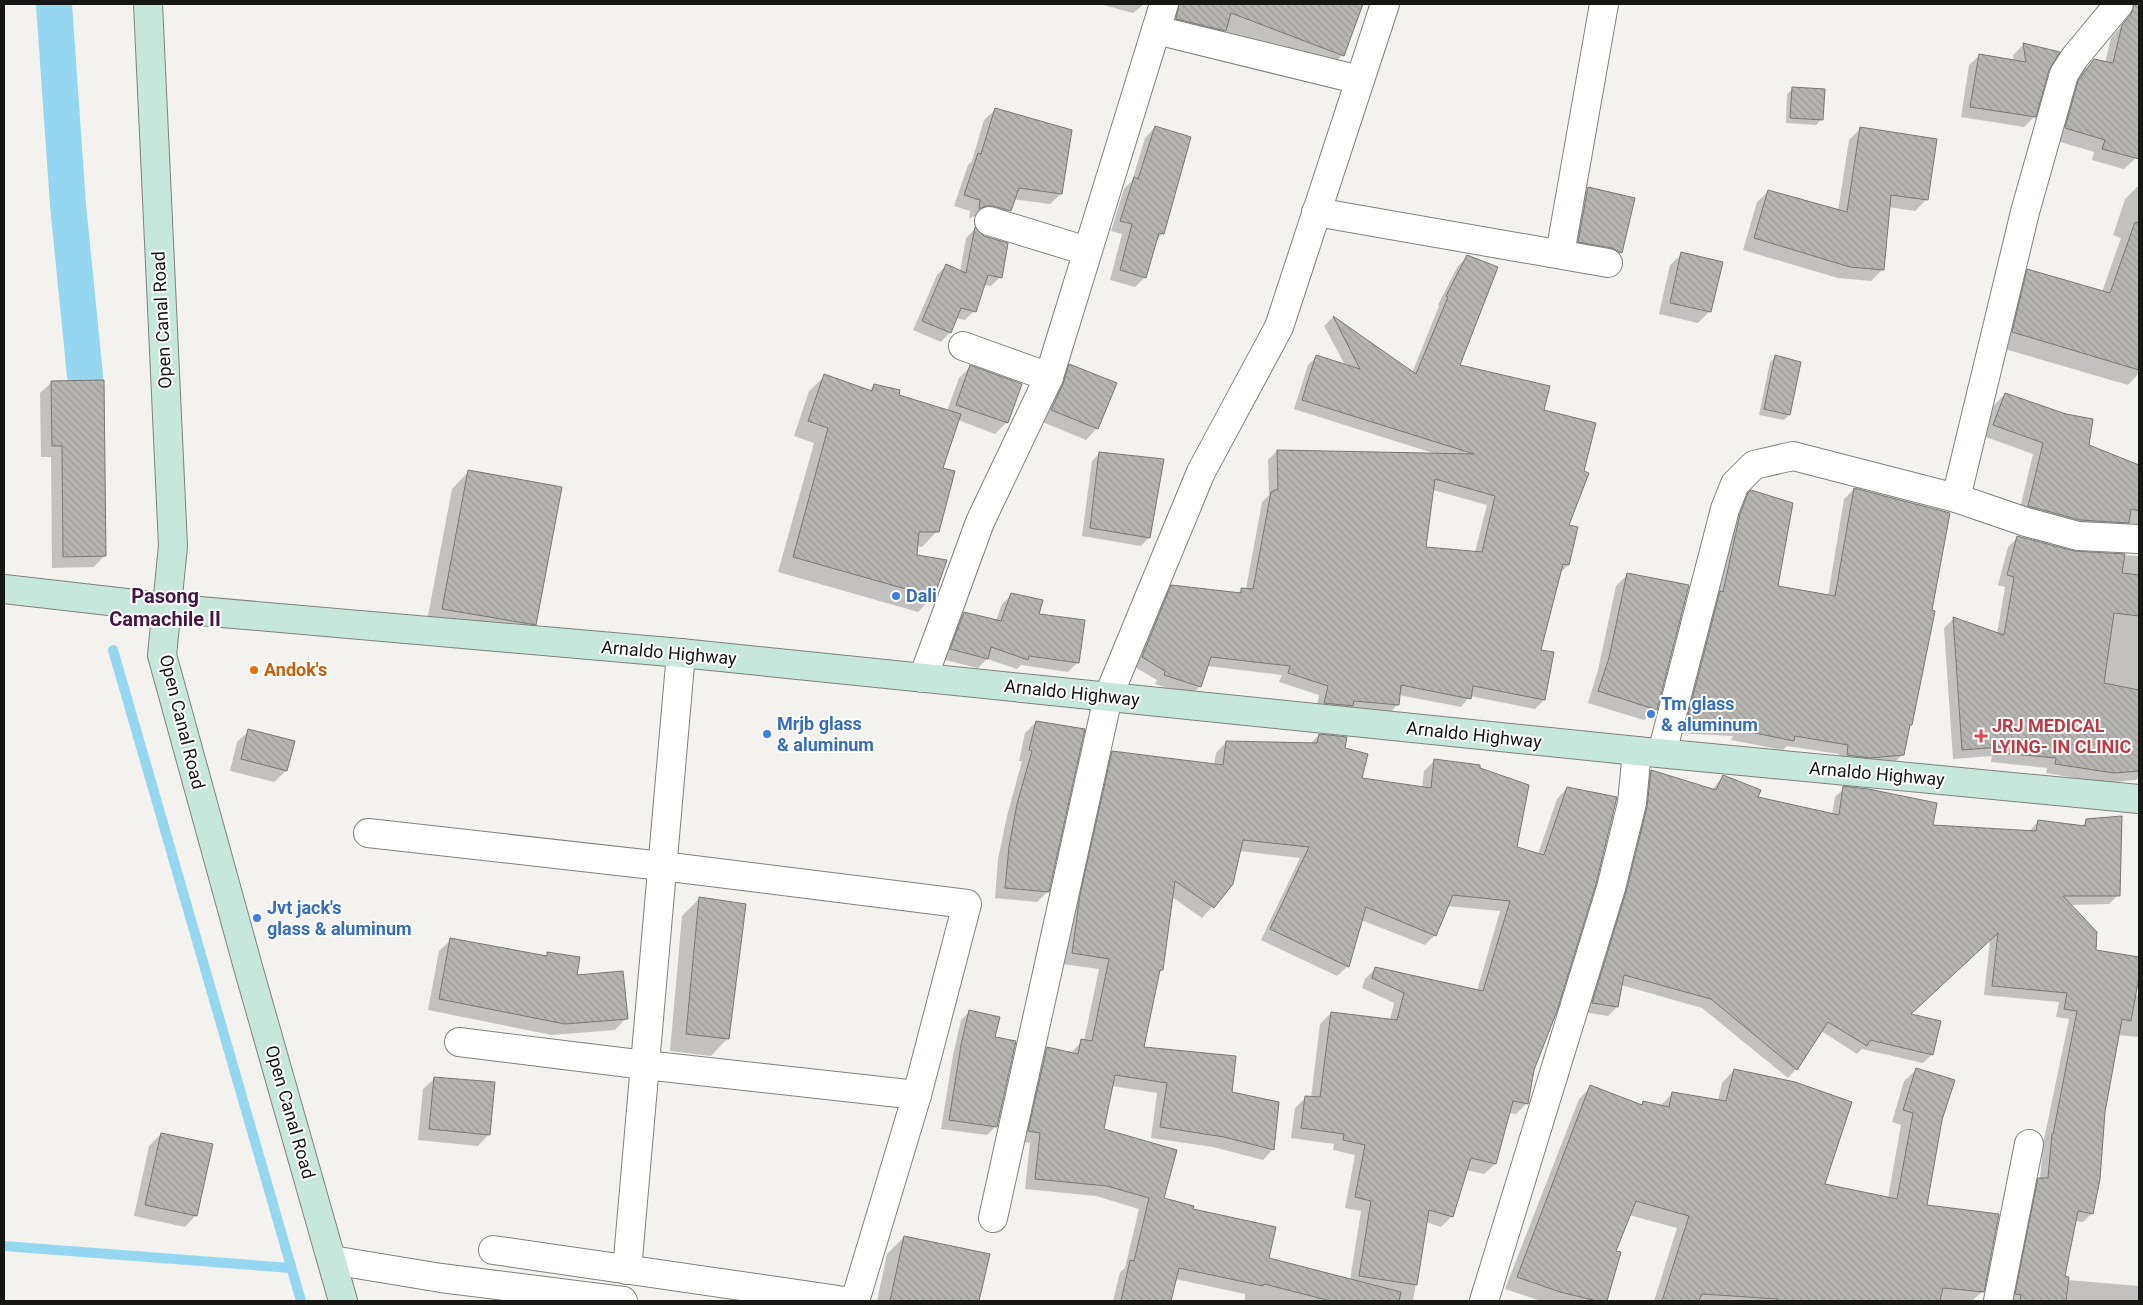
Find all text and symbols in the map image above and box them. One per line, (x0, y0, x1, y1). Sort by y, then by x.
street label: Open Canal Road (147, 251, 176, 389)
district label: Pasong Camachile II (109, 584, 221, 631)
place label: Dali (906, 585, 937, 606)
marker: Dali (890, 590, 902, 602)
street label: Arnaldo Highway (600, 636, 738, 669)
street label: Open Canal Road (156, 652, 209, 791)
place label: Andok's (264, 659, 327, 680)
marker: Andok's (248, 664, 260, 676)
street label: Arnaldo Highway (1003, 675, 1141, 710)
place label: Tm glass & aluminum (1661, 693, 1758, 735)
marker: Tm glass & aluminum (1645, 708, 1657, 720)
place label: Mrjb glass & aluminum (777, 713, 874, 755)
place label: JRJ MEDICAL LYING- IN CLINIC (1992, 715, 2132, 757)
street label: Arnaldo Highway (1405, 717, 1543, 752)
marker: Mrjb glass & aluminum (761, 728, 773, 740)
marker: JRJ MEDICAL LYING- IN CLINIC (1974, 729, 1988, 743)
street label: Arnaldo Highway (1808, 757, 1946, 790)
place label: Jvt jack's glass & aluminum (267, 897, 412, 939)
marker: Jvt jack's glass & aluminum (251, 912, 263, 924)
street label: Open Canal Road (261, 1043, 320, 1181)

